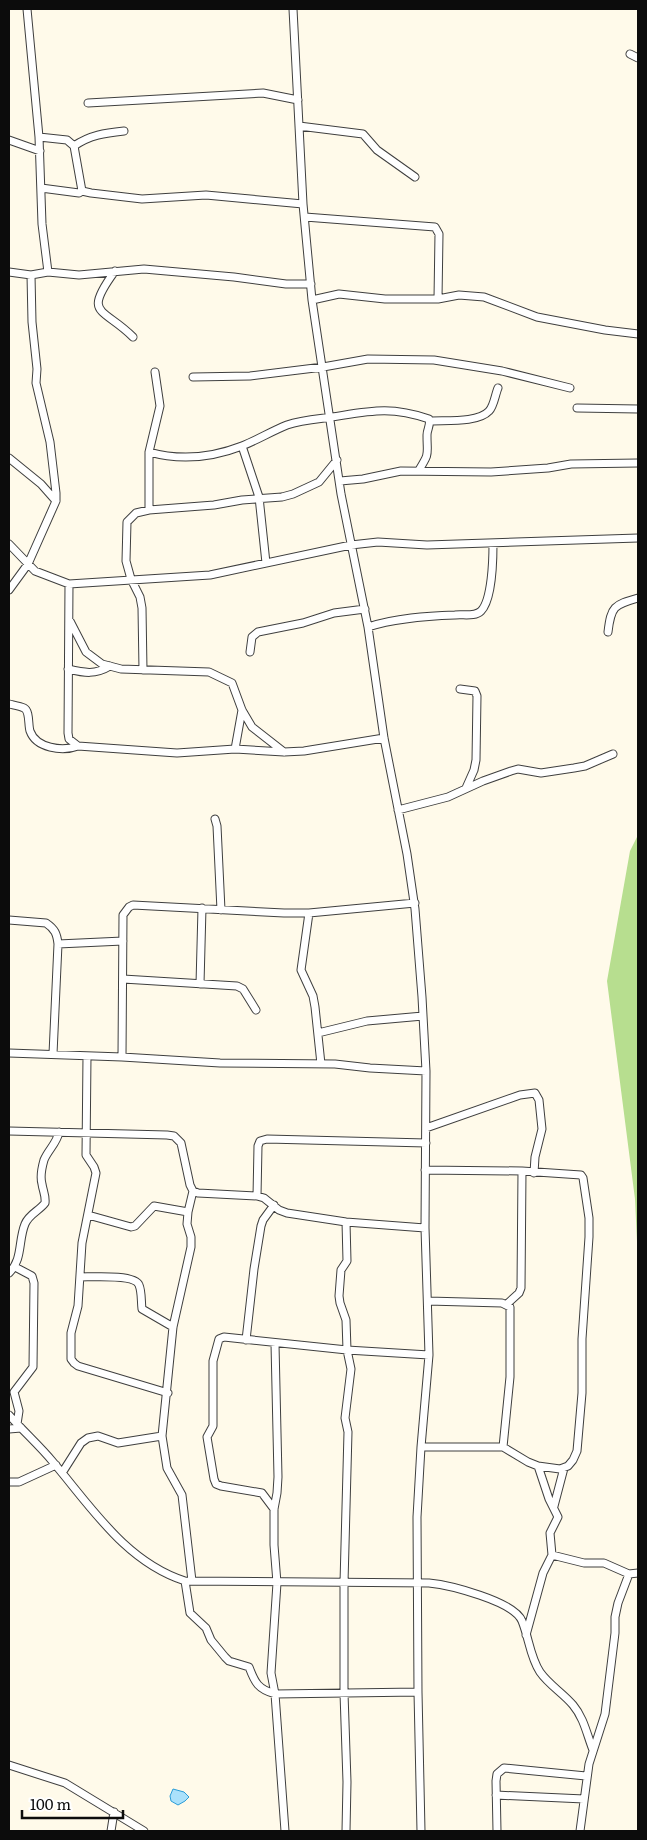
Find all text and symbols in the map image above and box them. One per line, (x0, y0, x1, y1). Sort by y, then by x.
scale bar (22, 1788, 124, 1820)
text: 100 m (30, 1792, 71, 1815)

